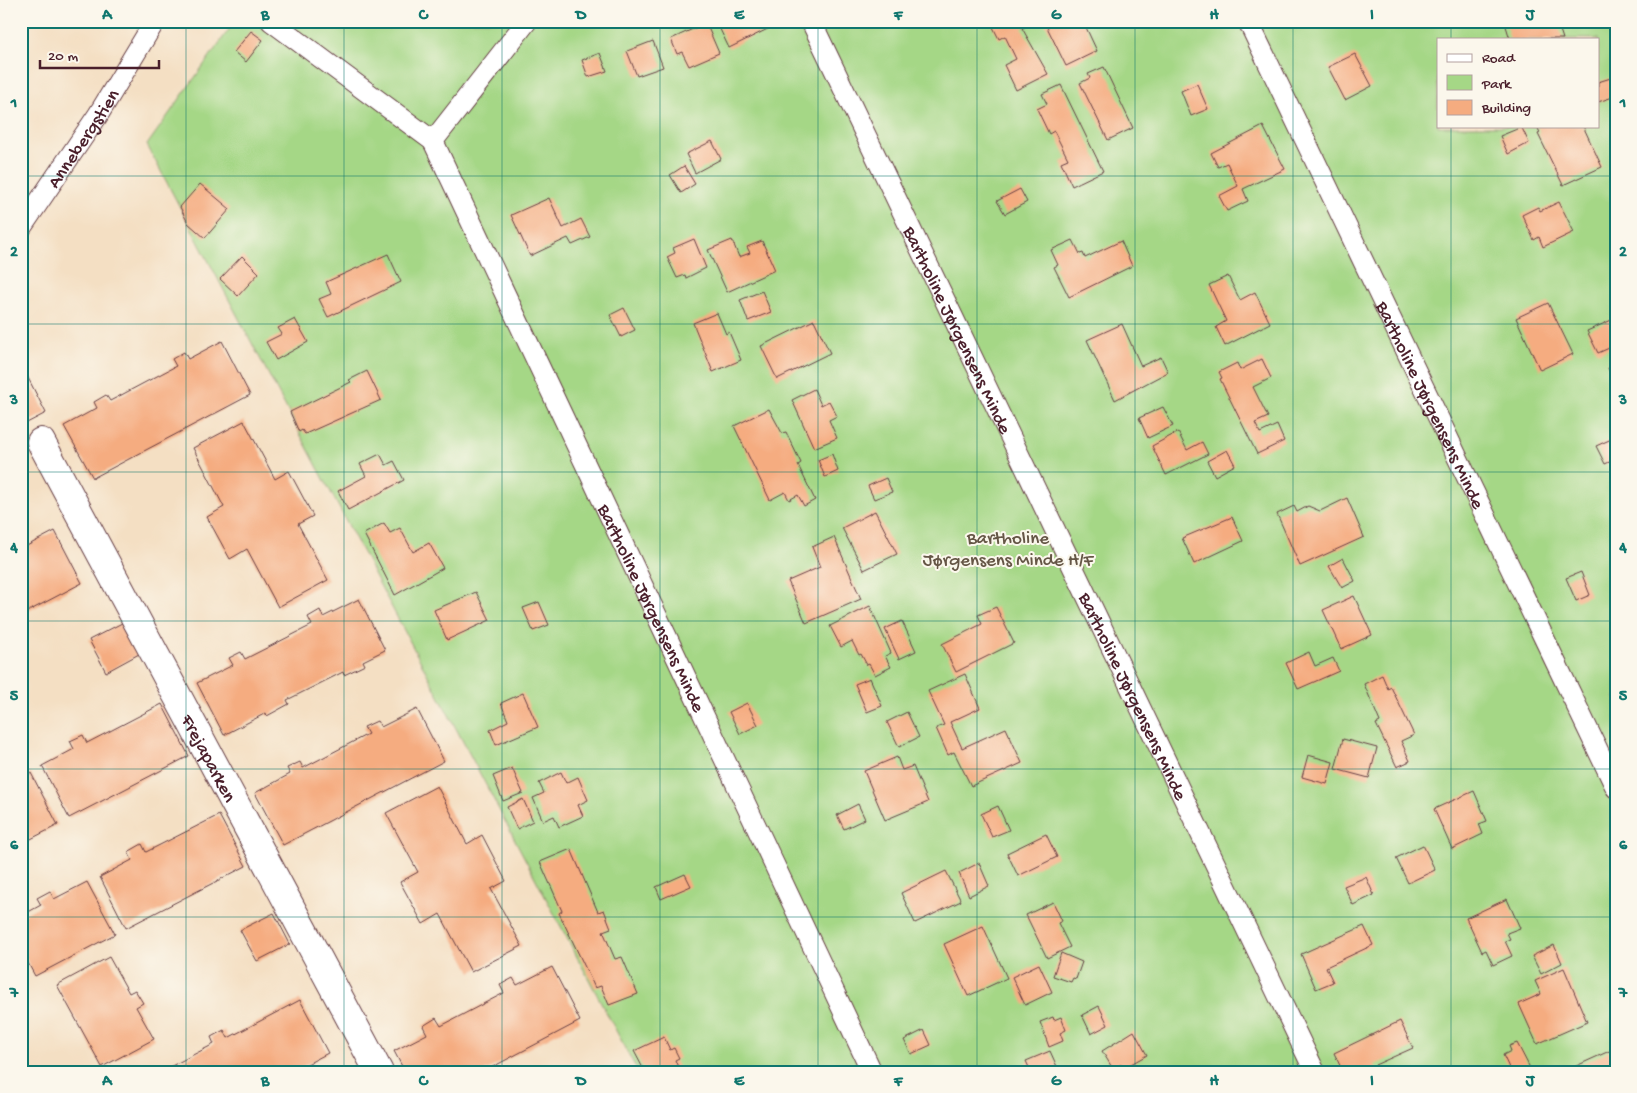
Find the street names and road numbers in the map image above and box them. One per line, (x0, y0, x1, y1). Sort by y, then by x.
street label: Annebergstien (44, 86, 126, 194)
street label: Bartholine Jørgensens Minde (896, 222, 1015, 439)
street label: Bartholine Jørgensens Minde (1369, 297, 1488, 513)
street label: Bartholine Jørgensens Minde (590, 500, 709, 717)
street label: Bartholine Jørgensens Minde (1071, 589, 1191, 805)
street label: Frejaparken (174, 710, 240, 807)

